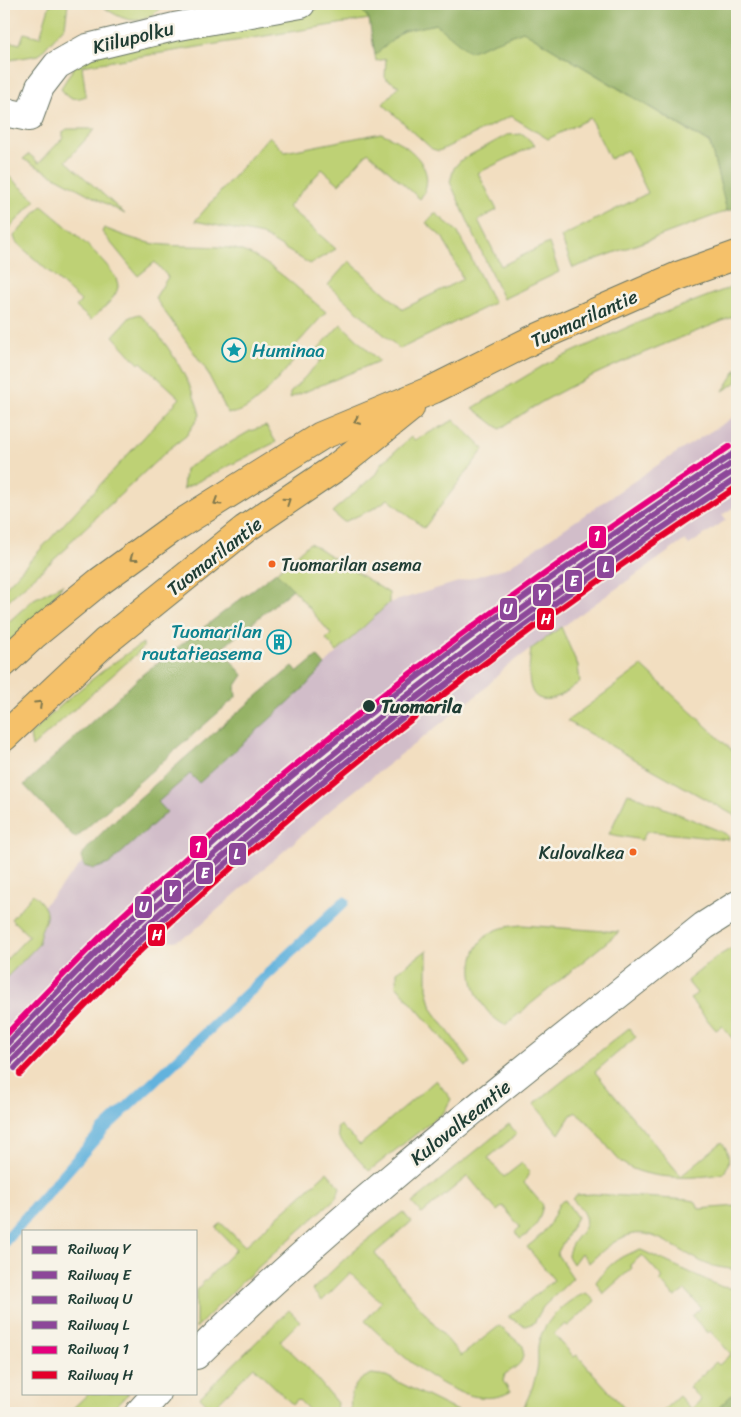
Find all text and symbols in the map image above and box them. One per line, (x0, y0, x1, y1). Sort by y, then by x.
street label: Kiilupolku (89, 11, 177, 64)
street label: Tuomarilantie (525, 280, 643, 357)
place label: Huminaa (252, 334, 325, 367)
place icon: Huminaa (221, 337, 247, 363)
one-way arrow (353, 415, 362, 425)
one-way arrow (213, 495, 222, 505)
one-way arrow (281, 498, 290, 507)
street label: Tuomarilantie (159, 508, 270, 605)
text: 1 (594, 524, 600, 549)
line badge: 1 (588, 525, 607, 549)
place label: Tuomarilan asema (281, 549, 422, 581)
one-way arrow (130, 552, 139, 560)
line badge: L (596, 555, 615, 579)
text: L (603, 555, 610, 580)
marker: Tuomarilan asema (267, 559, 277, 569)
line badge: E (564, 569, 583, 593)
text: E (570, 569, 579, 594)
line badge: Y (532, 583, 552, 607)
text: Y (538, 583, 547, 608)
line badge: U (499, 597, 518, 621)
text: U (503, 597, 513, 622)
line badge: H (536, 607, 555, 631)
text: H (540, 607, 552, 632)
place label: Tuomarilan rautatieasema (142, 615, 262, 670)
building icon: Tuomarilan rautatieasema (266, 629, 292, 655)
place label: Tuomarila (381, 690, 462, 723)
marker: Tuomarila (361, 698, 377, 714)
one-way arrow (34, 700, 43, 709)
line badge: 1 (189, 835, 208, 859)
text: 1 (195, 835, 201, 860)
place label: Kulovalkea (539, 837, 625, 869)
line badge: L (228, 842, 247, 866)
text: L (234, 842, 241, 867)
marker: Kulovalkea (628, 847, 638, 857)
line badge: E (195, 861, 214, 885)
text: E (201, 861, 210, 886)
line badge: Y (163, 879, 182, 903)
text: Y (169, 879, 178, 904)
line badge: U (134, 895, 153, 919)
text: U (139, 895, 149, 920)
line badge: H (147, 923, 166, 947)
text: H (151, 923, 163, 948)
street label: Kulovalkeantie (402, 1071, 519, 1174)
legend (22, 1230, 198, 1394)
text: Railway Y (68, 1236, 133, 1262)
text: Railway E (68, 1262, 133, 1288)
text: Railway U (68, 1286, 134, 1312)
text: Railway L (68, 1312, 130, 1338)
text: Railway 1 (68, 1336, 129, 1362)
text: Railway H (68, 1362, 134, 1388)

